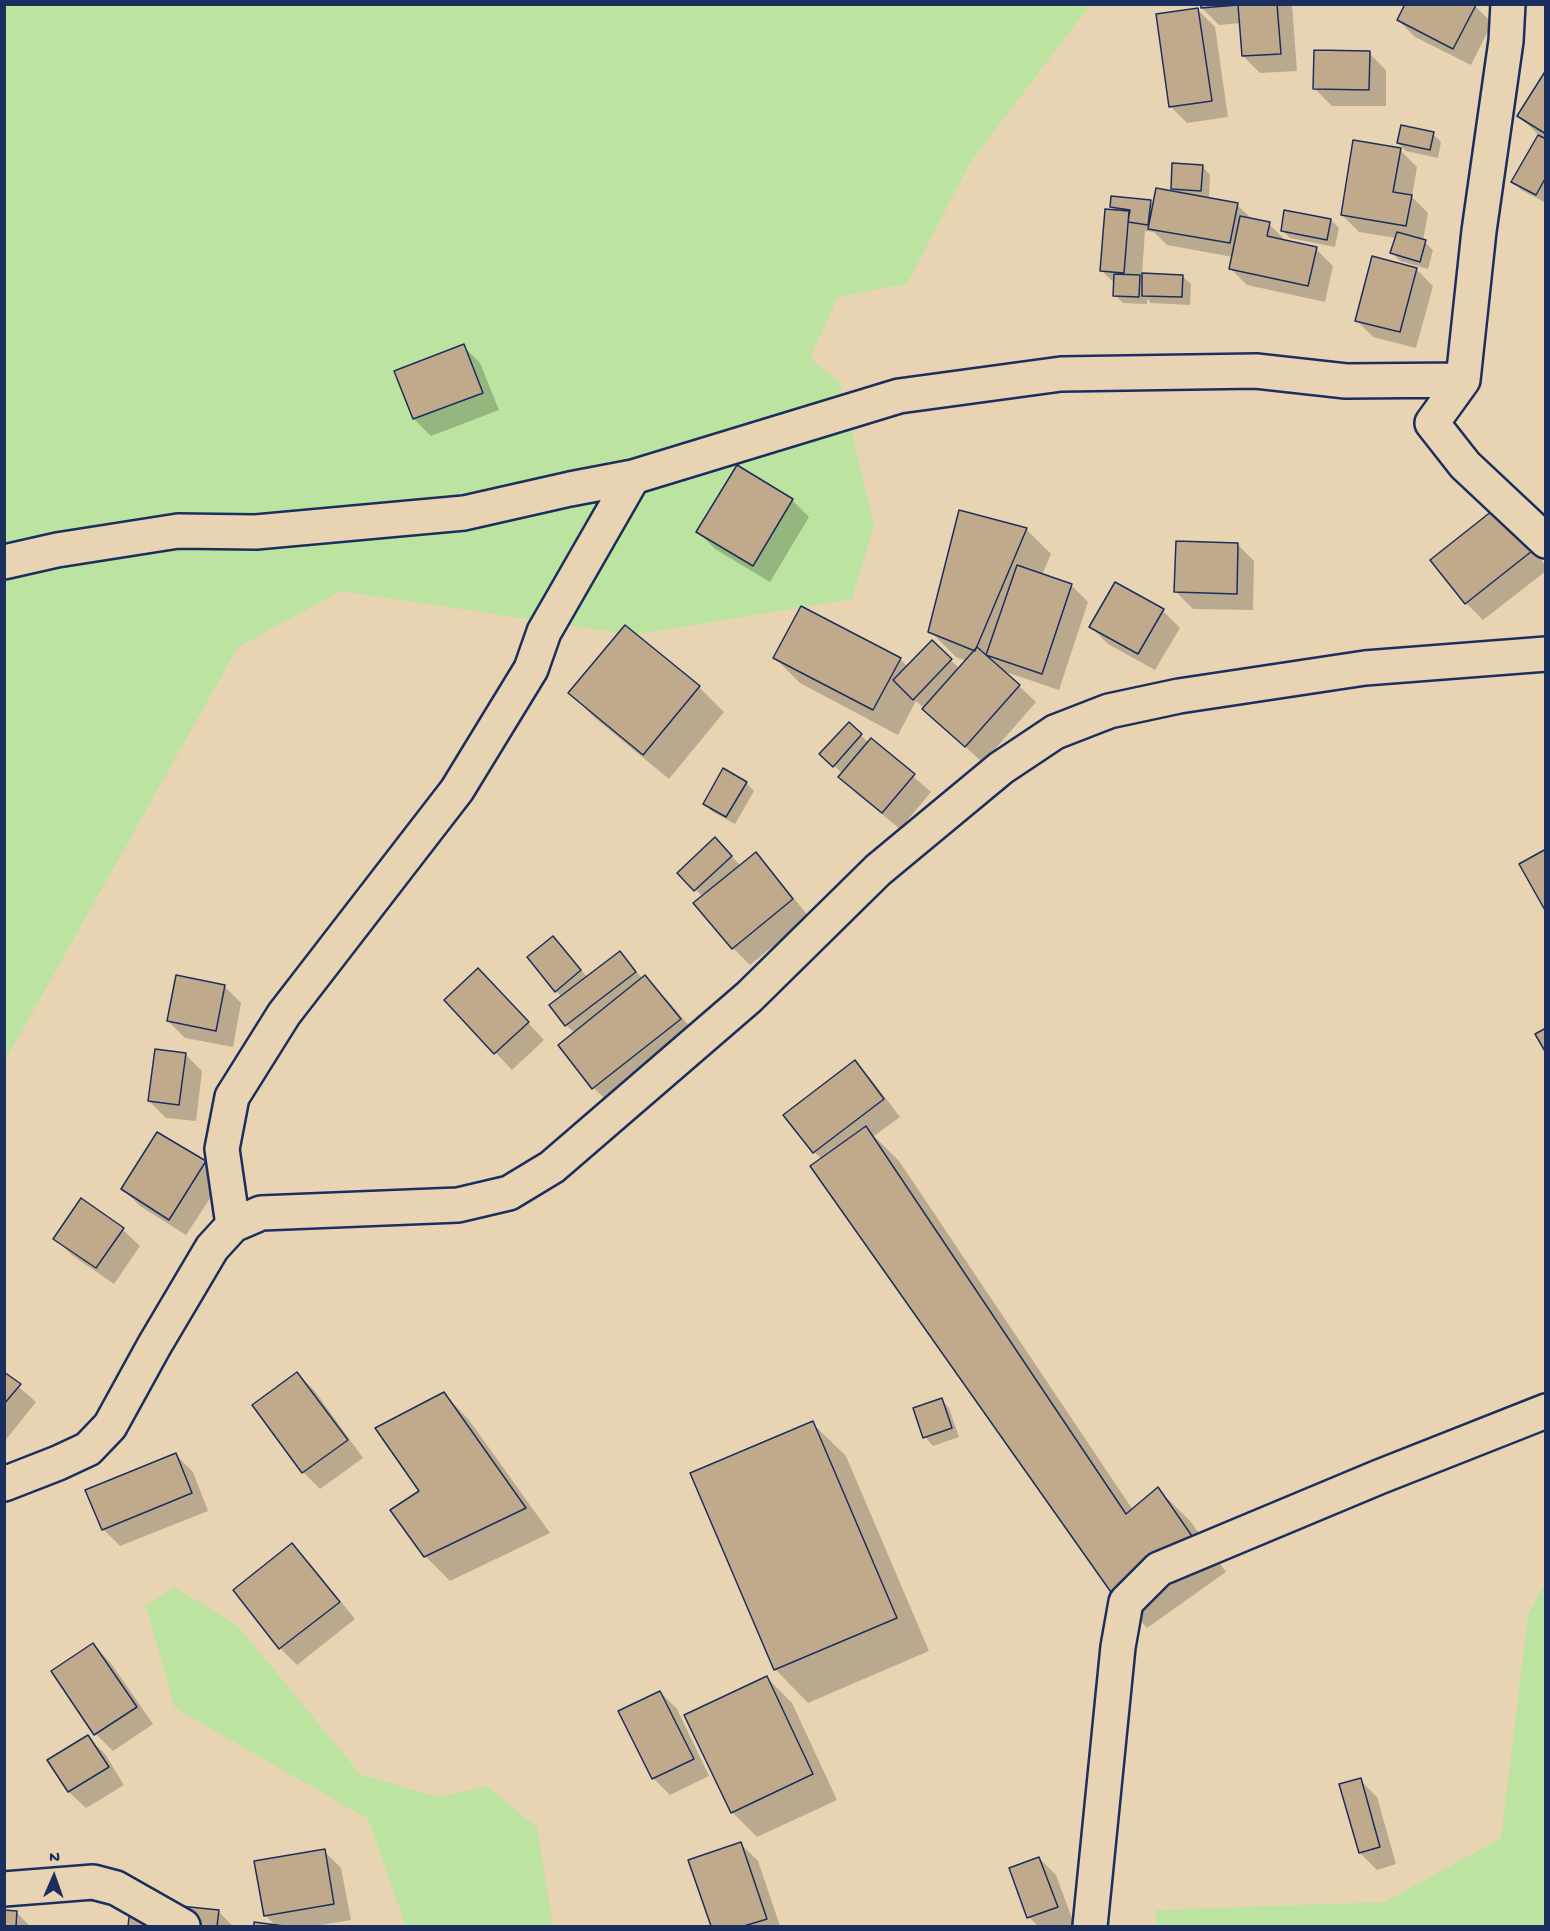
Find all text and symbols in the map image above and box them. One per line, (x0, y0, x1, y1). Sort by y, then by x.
north arrow (24, 1847, 84, 1907)
text: N (49, 1849, 60, 1868)

